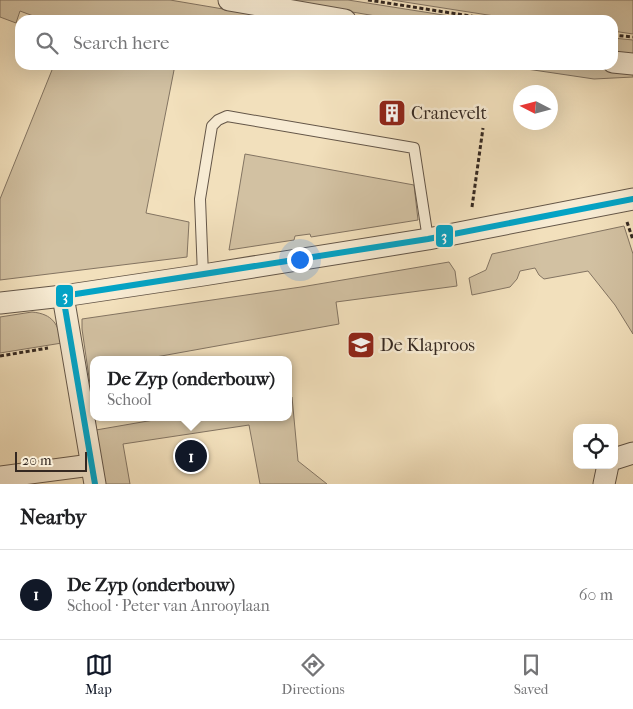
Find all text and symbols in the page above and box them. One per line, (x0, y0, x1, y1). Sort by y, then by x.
search box (15, 15, 618, 70)
icon: search (33, 29, 61, 57)
text: Search here (73, 32, 169, 54)
north arrow (513, 85, 558, 130)
building icon: Cranevelt (377, 98, 407, 128)
place label: Cranevelt (411, 103, 487, 124)
line badge: 3 (435, 224, 454, 248)
text: 3 (441, 228, 447, 245)
your location (287, 247, 313, 273)
line badge: 3 (55, 284, 74, 308)
text: 3 (62, 288, 68, 305)
school or university icon: De Klaproos (346, 330, 376, 360)
place label: De Klaproos (380, 335, 475, 356)
popup (90, 356, 292, 421)
text: De Zyp (onderbouw) (107, 368, 275, 390)
text: School (107, 390, 152, 409)
map controls (573, 424, 618, 469)
button: locate (573, 424, 618, 469)
pin: 1 (175, 437, 207, 475)
scale bar (15, 449, 88, 472)
text: 20 m (22, 452, 52, 469)
text: Nearby (20, 505, 86, 529)
text: De Zyp (onderbouw) (67, 574, 235, 596)
text: 1 (33, 585, 39, 604)
text: 60 m (579, 585, 613, 604)
text: School · Peter van Anrooylaan (67, 596, 270, 615)
tab: Map (85, 651, 113, 698)
tab: Directions (282, 651, 345, 698)
tab: Saved (514, 651, 548, 698)

